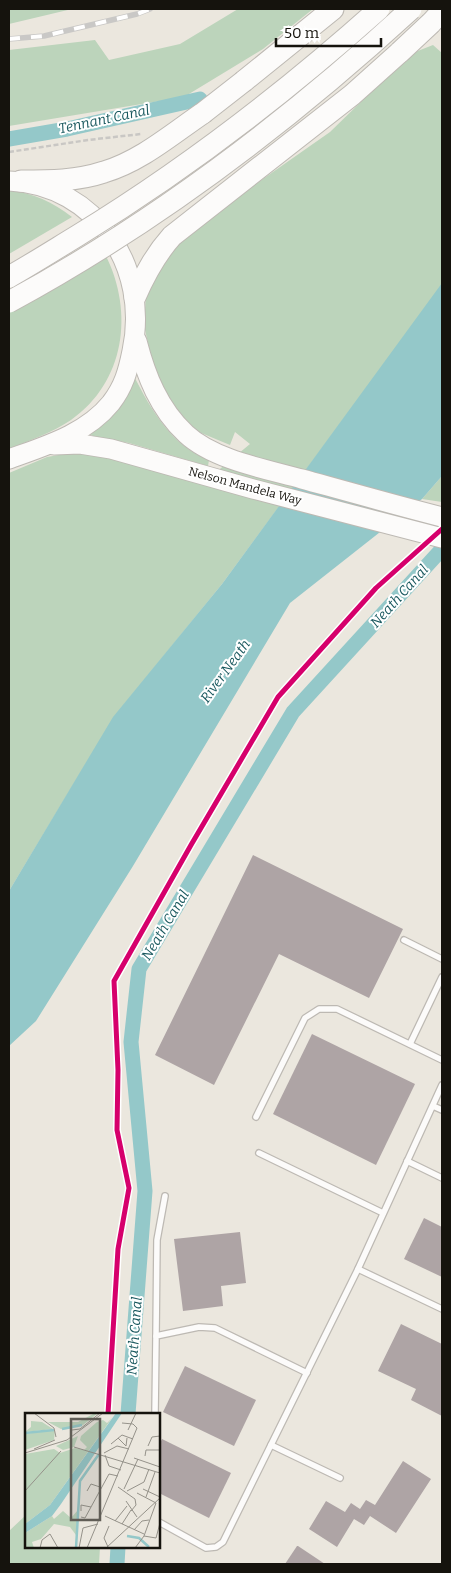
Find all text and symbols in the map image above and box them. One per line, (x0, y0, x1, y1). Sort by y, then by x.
scale bar (276, 15, 381, 47)
text: 50 m (284, 24, 320, 42)
water label: Tennant Canal (57, 102, 151, 137)
street label: Nelson Mandela Way (187, 464, 304, 508)
water label: Neath Canal (367, 561, 432, 631)
water label: River Neath (197, 637, 254, 706)
water label: Neath Canal (138, 887, 193, 963)
water label: Neath Canal (123, 1296, 146, 1376)
inset map (25, 1413, 160, 1548)

